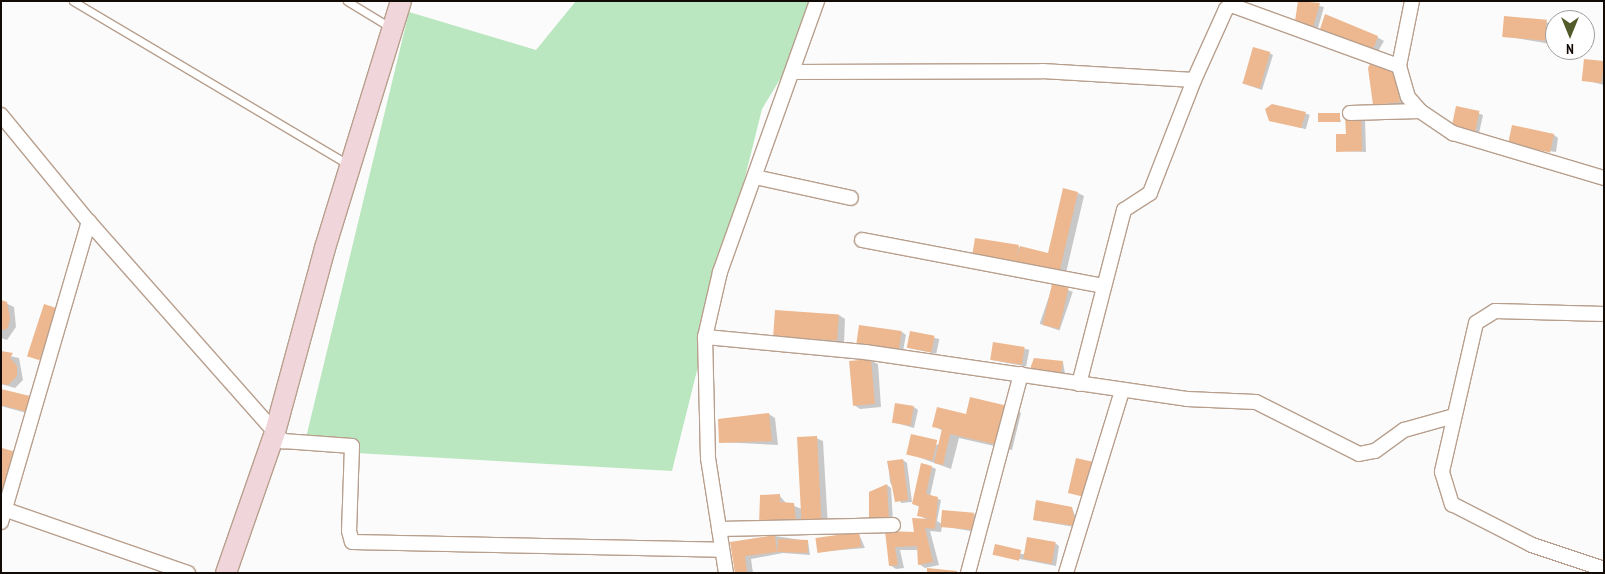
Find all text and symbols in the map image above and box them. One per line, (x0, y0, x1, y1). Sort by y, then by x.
north arrow (1545, 10, 1595, 60)
text: N (1566, 40, 1574, 58)

